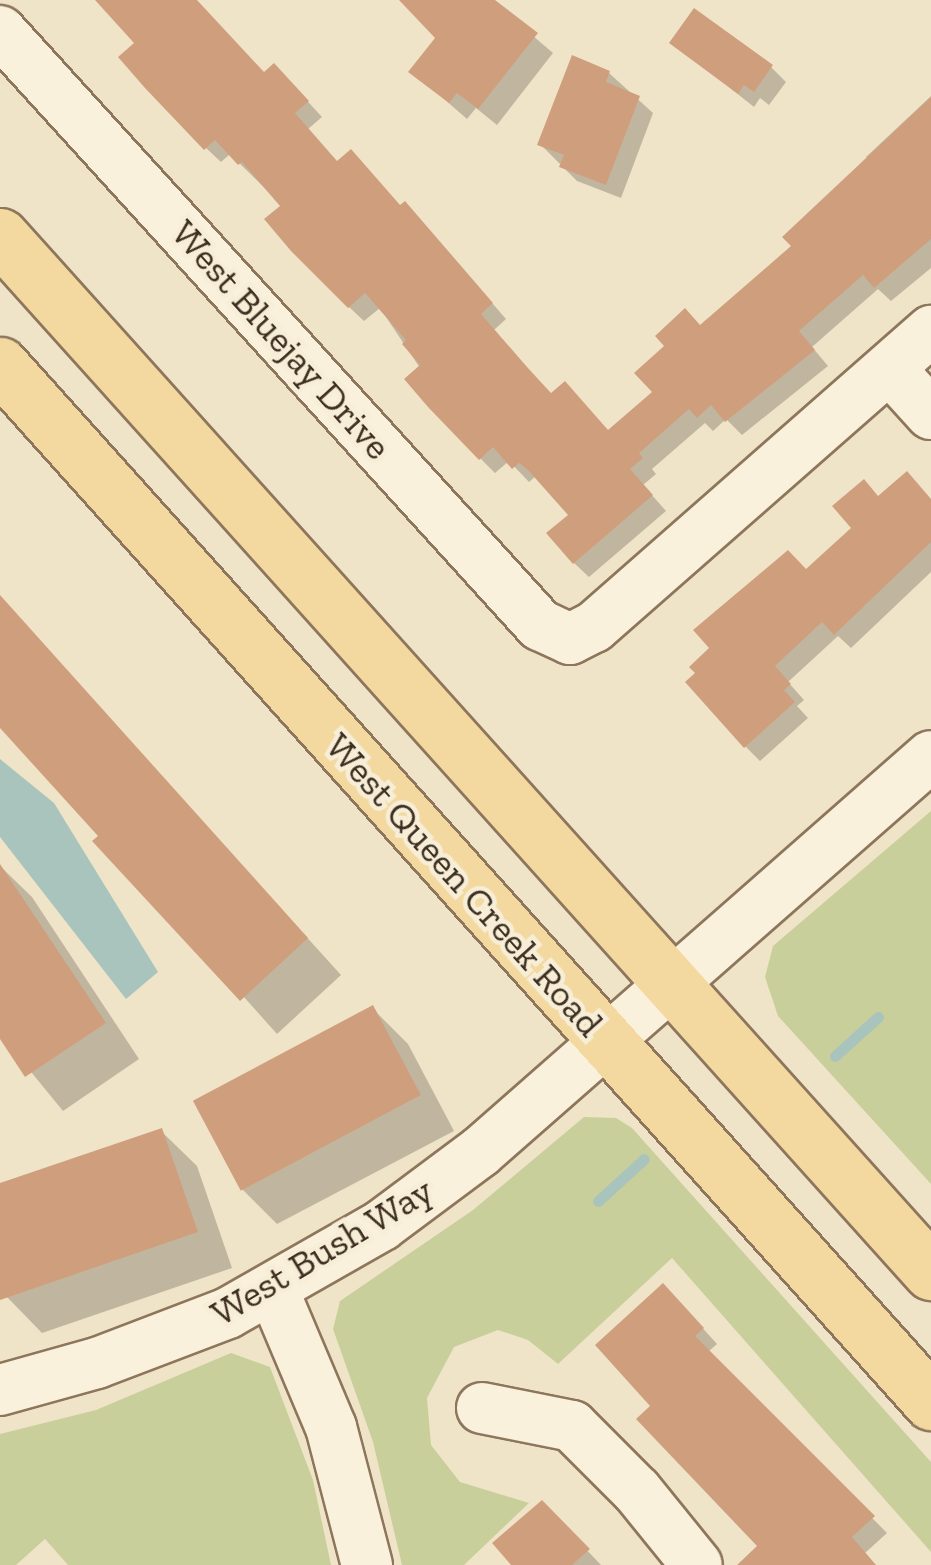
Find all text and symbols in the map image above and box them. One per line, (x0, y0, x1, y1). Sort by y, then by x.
street label: West Bluejay Drive (161, 210, 401, 470)
street label: West Queen Creek Road (316, 724, 612, 1046)
street label: West Bush Way (202, 1167, 442, 1337)

